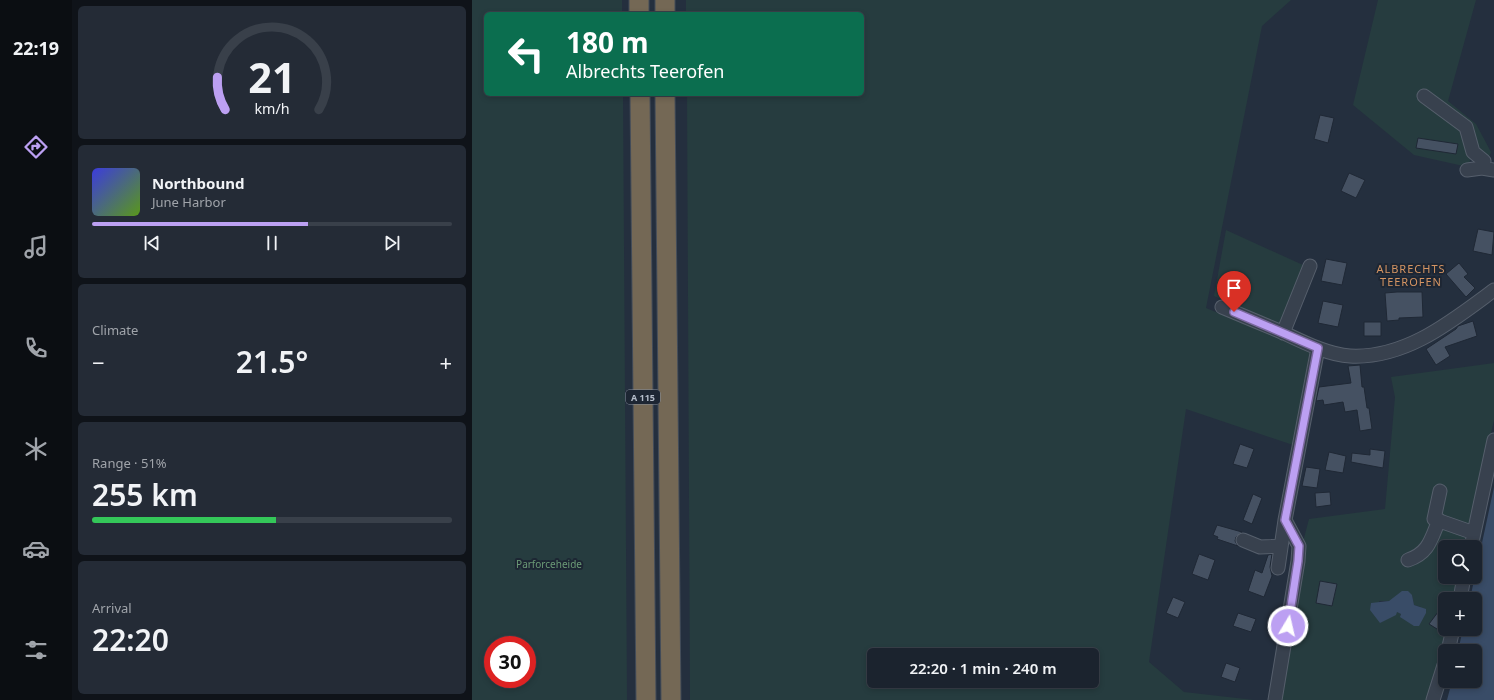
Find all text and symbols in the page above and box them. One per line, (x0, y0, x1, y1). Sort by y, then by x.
text: 180 m (566, 23, 649, 61)
icon: left (500, 28, 552, 80)
text: 22:19 (13, 36, 59, 60)
text: 21 (248, 49, 296, 105)
text: Albrechts Teerofen (566, 59, 725, 83)
text: km/h (254, 99, 290, 118)
icon: directions (22, 133, 50, 161)
text: Northbound (152, 173, 244, 193)
text: June Harbor (152, 193, 226, 211)
icon: previous (141, 232, 163, 254)
icon: pause (261, 232, 283, 254)
icon: next (381, 232, 403, 254)
icon: music (22, 233, 50, 261)
district label: ALBRECHTS TEEROFEN (1376, 261, 1446, 289)
pin (1217, 271, 1251, 312)
icon: arrive (1223, 277, 1245, 299)
text: Climate (92, 321, 138, 339)
icon: phone (22, 334, 50, 362)
text: 21.5° (236, 341, 308, 382)
text: − (92, 347, 105, 377)
text: + (439, 347, 452, 377)
road number: A 115 (626, 390, 660, 404)
icon: climate (22, 435, 50, 463)
text: Range · 51% (92, 454, 167, 472)
text: 255 km (92, 474, 198, 515)
icon: car (22, 535, 50, 563)
map controls (1438, 540, 1482, 688)
button: search (1438, 540, 1482, 584)
park label: Parforceheide (516, 557, 582, 571)
button: + (1438, 592, 1482, 636)
text: Arrival (92, 599, 132, 617)
position arrow (1267, 605, 1309, 647)
text: 22:20 (92, 619, 169, 660)
icon: filters (22, 636, 50, 664)
speed limit sign: 30 (484, 636, 536, 688)
button: − (1438, 644, 1482, 688)
text: 22:20 · 1 min · 240 m (909, 658, 1057, 678)

